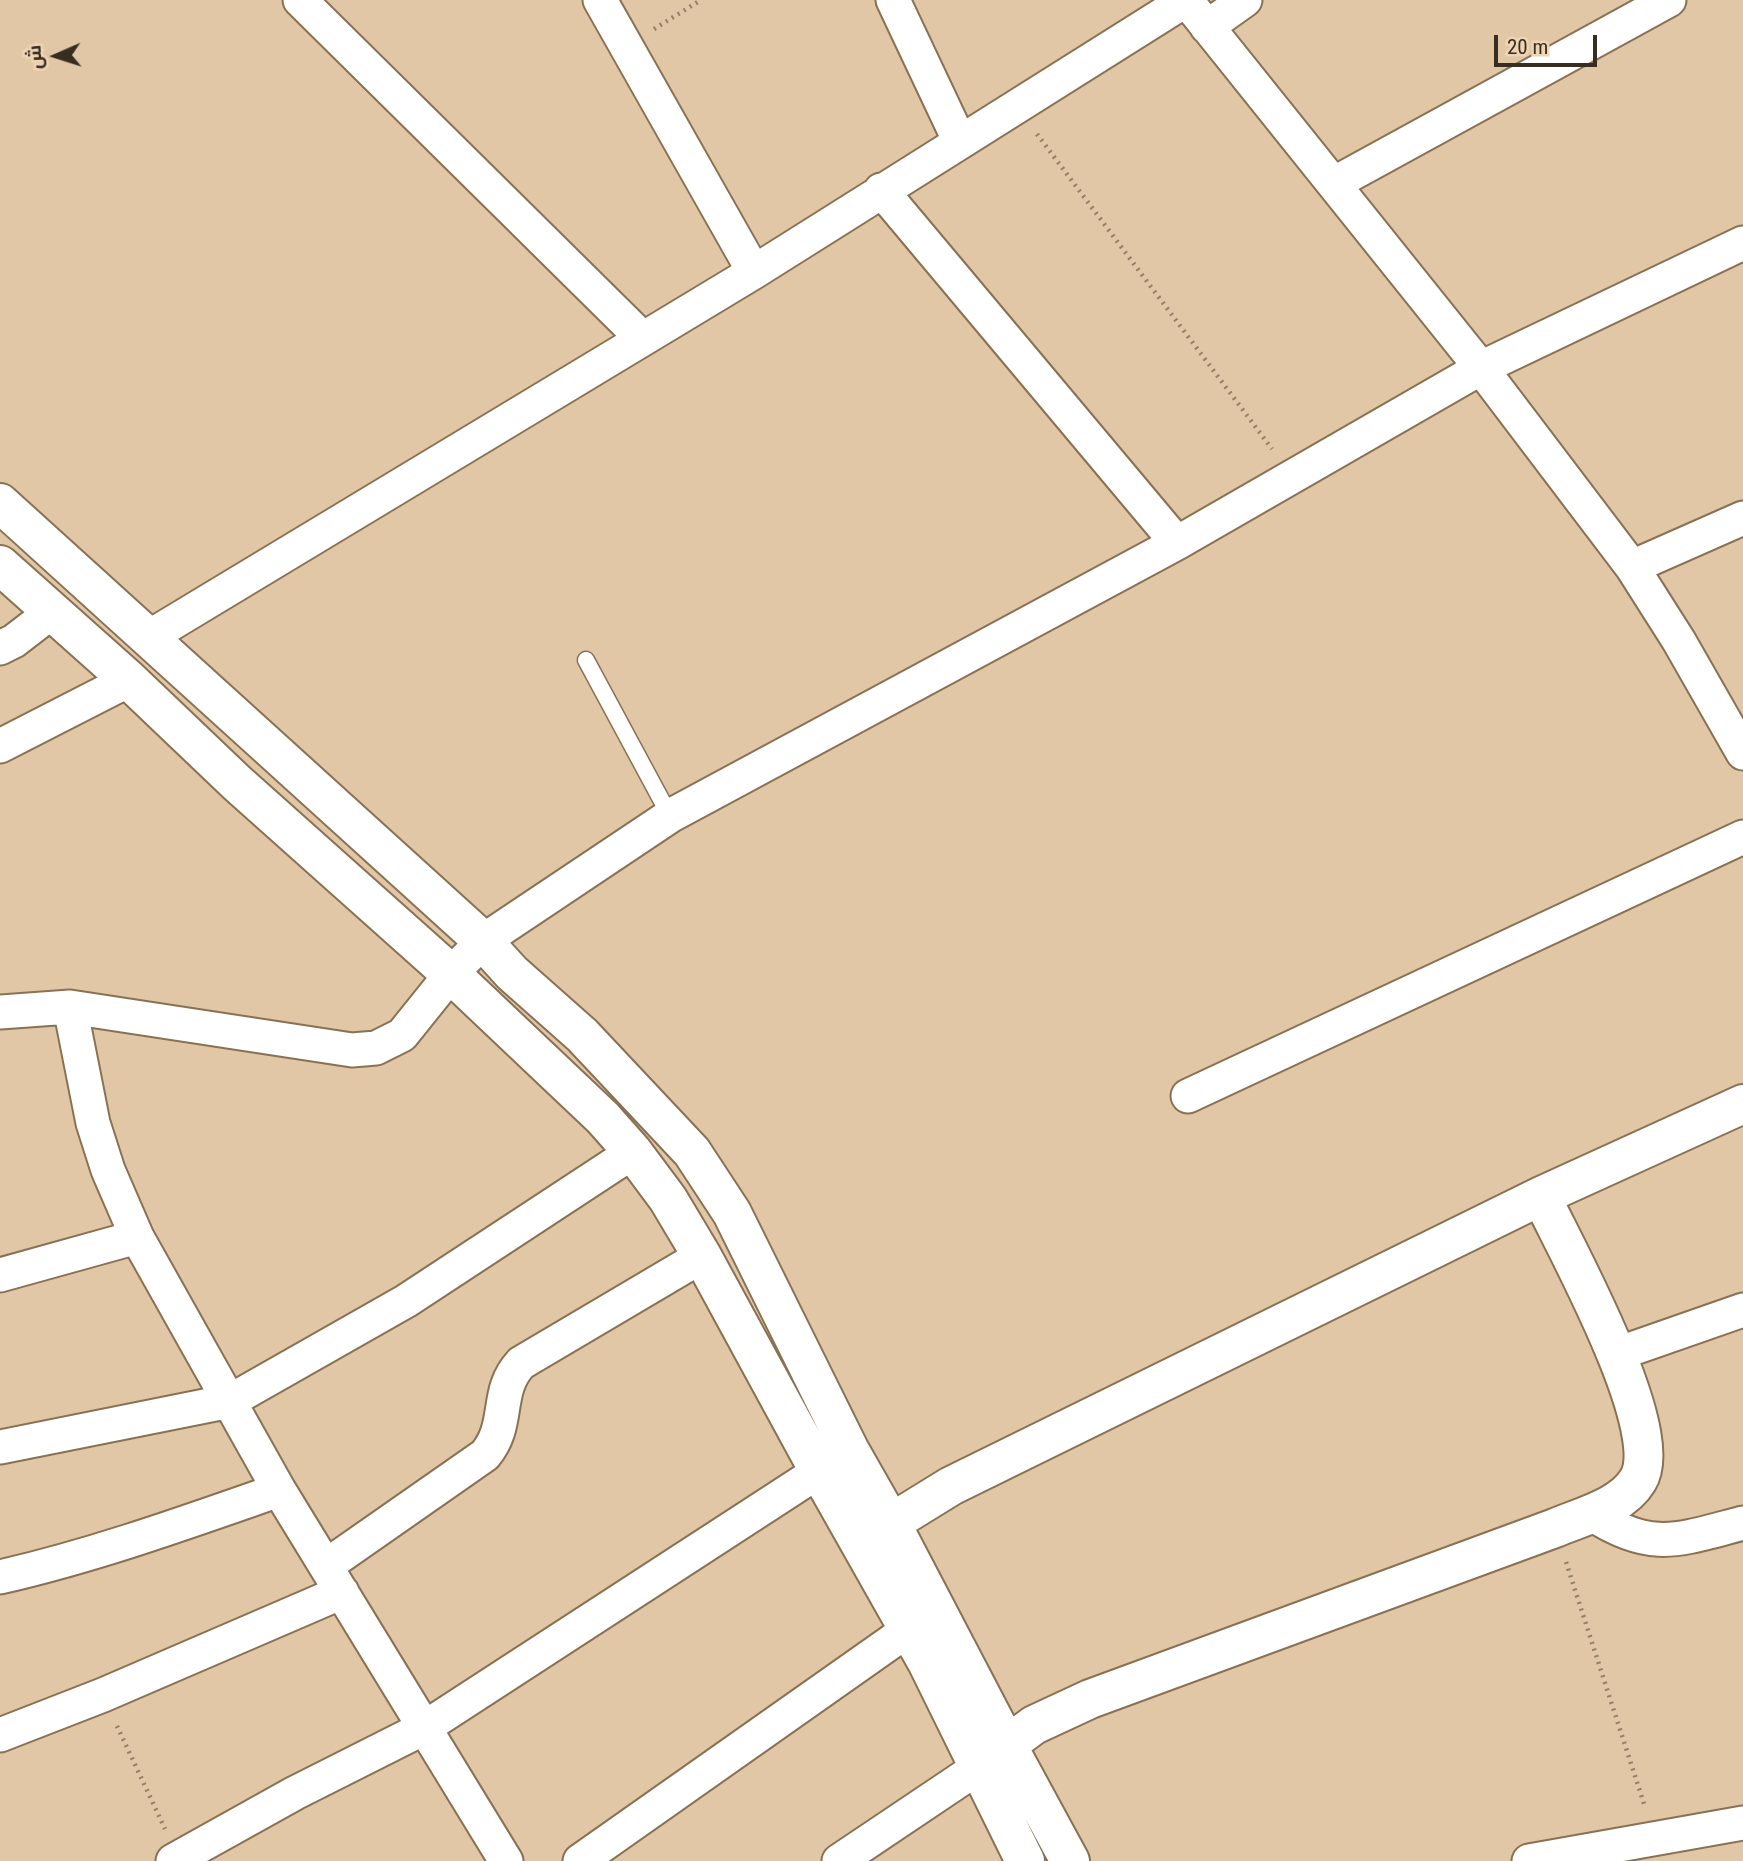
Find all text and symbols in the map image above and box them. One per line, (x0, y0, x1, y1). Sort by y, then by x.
north arrow (21, 21, 91, 91)
scale bar (1498, 21, 1601, 65)
text: 20 m (1507, 35, 1548, 59)
text: ش (22, 44, 47, 70)

